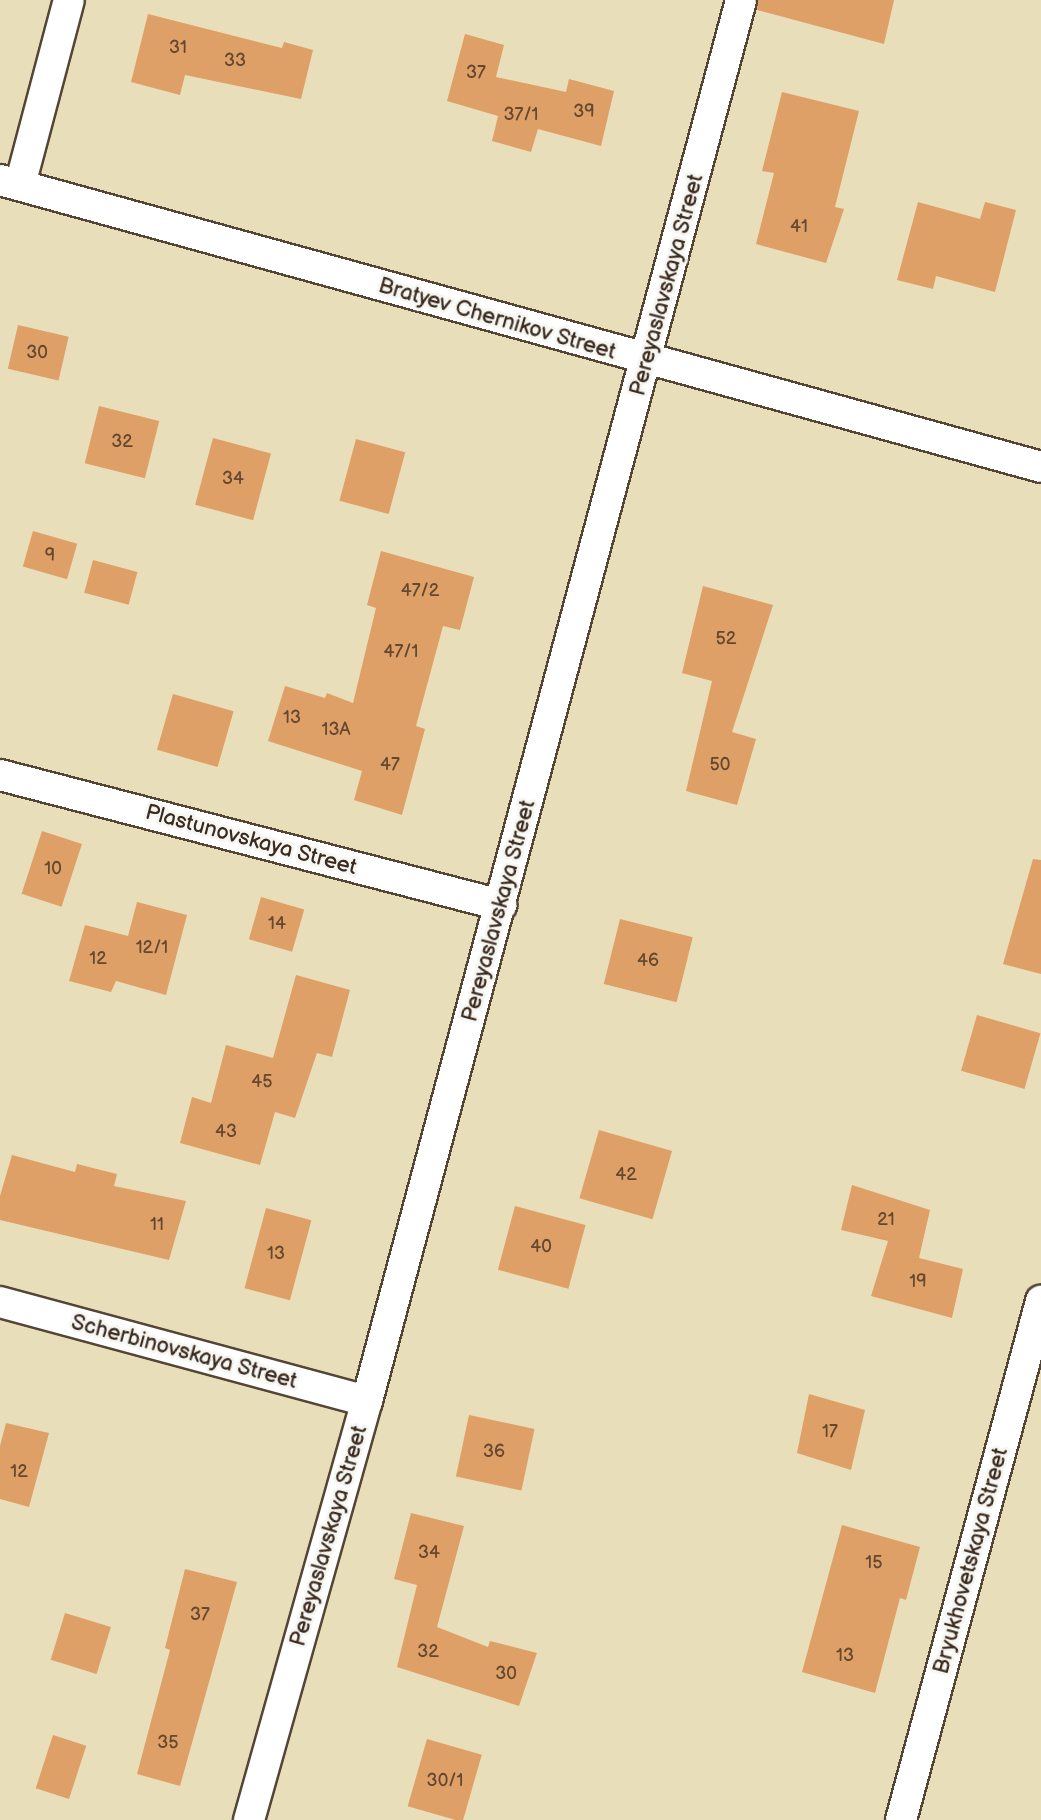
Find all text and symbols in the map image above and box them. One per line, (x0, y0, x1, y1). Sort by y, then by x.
house number: 31 (169, 37, 187, 59)
house number: 33 (224, 50, 246, 72)
house number: 37 (466, 62, 486, 84)
house number: 39 (573, 101, 595, 123)
house number: 37/1 (503, 104, 539, 126)
street label: Pereyaslavskaya Street (625, 171, 709, 399)
house number: 41 (790, 216, 808, 238)
street label: Bratyev Chernikov Street (375, 272, 619, 366)
house number: 30 (26, 342, 48, 364)
house number: 32 (111, 431, 133, 453)
house number: 34 (222, 468, 244, 490)
house number: 9 (45, 545, 55, 567)
house number: 47/2 (401, 580, 439, 602)
house number: 52 (716, 628, 736, 650)
house number: 47/1 (384, 641, 418, 663)
house number: 13 (283, 707, 301, 729)
house number: 13А (322, 719, 350, 741)
house number: 47 (380, 754, 400, 776)
house number: 50 (710, 754, 730, 776)
street label: Pereyaslavskaya Street (457, 797, 541, 1025)
street label: Plastunovskaya Street (142, 799, 360, 881)
house number: 10 (44, 858, 62, 880)
house number: 14 (268, 913, 286, 935)
house number: 12/1 (136, 937, 168, 959)
house number: 12 (89, 948, 107, 970)
house number: 46 (637, 950, 659, 972)
house number: 45 (251, 1071, 273, 1093)
house number: 43 (215, 1121, 237, 1143)
house number: 42 (615, 1164, 637, 1186)
house number: 21 (877, 1209, 895, 1231)
house number: 11 (150, 1214, 164, 1236)
house number: 40 (530, 1236, 552, 1258)
house number: 13 (267, 1243, 285, 1265)
house number: 19 (909, 1271, 927, 1293)
street label: Scherbinovskaya Street (68, 1309, 300, 1395)
house number: 17 (822, 1421, 838, 1443)
street label: Pereyaslavskaya Street (285, 1422, 373, 1650)
house number: 36 (483, 1441, 505, 1463)
street label: Bryukhovetskaya Street (928, 1445, 1014, 1677)
house number: 12 (10, 1461, 28, 1483)
house number: 34 (418, 1542, 440, 1564)
house number: 15 (865, 1552, 883, 1574)
house number: 37 (190, 1604, 210, 1626)
house number: 32 (417, 1641, 439, 1663)
house number: 13 (836, 1645, 854, 1667)
house number: 30 (495, 1663, 517, 1685)
house number: 35 (157, 1732, 179, 1754)
house number: 30/1 (427, 1770, 463, 1792)

